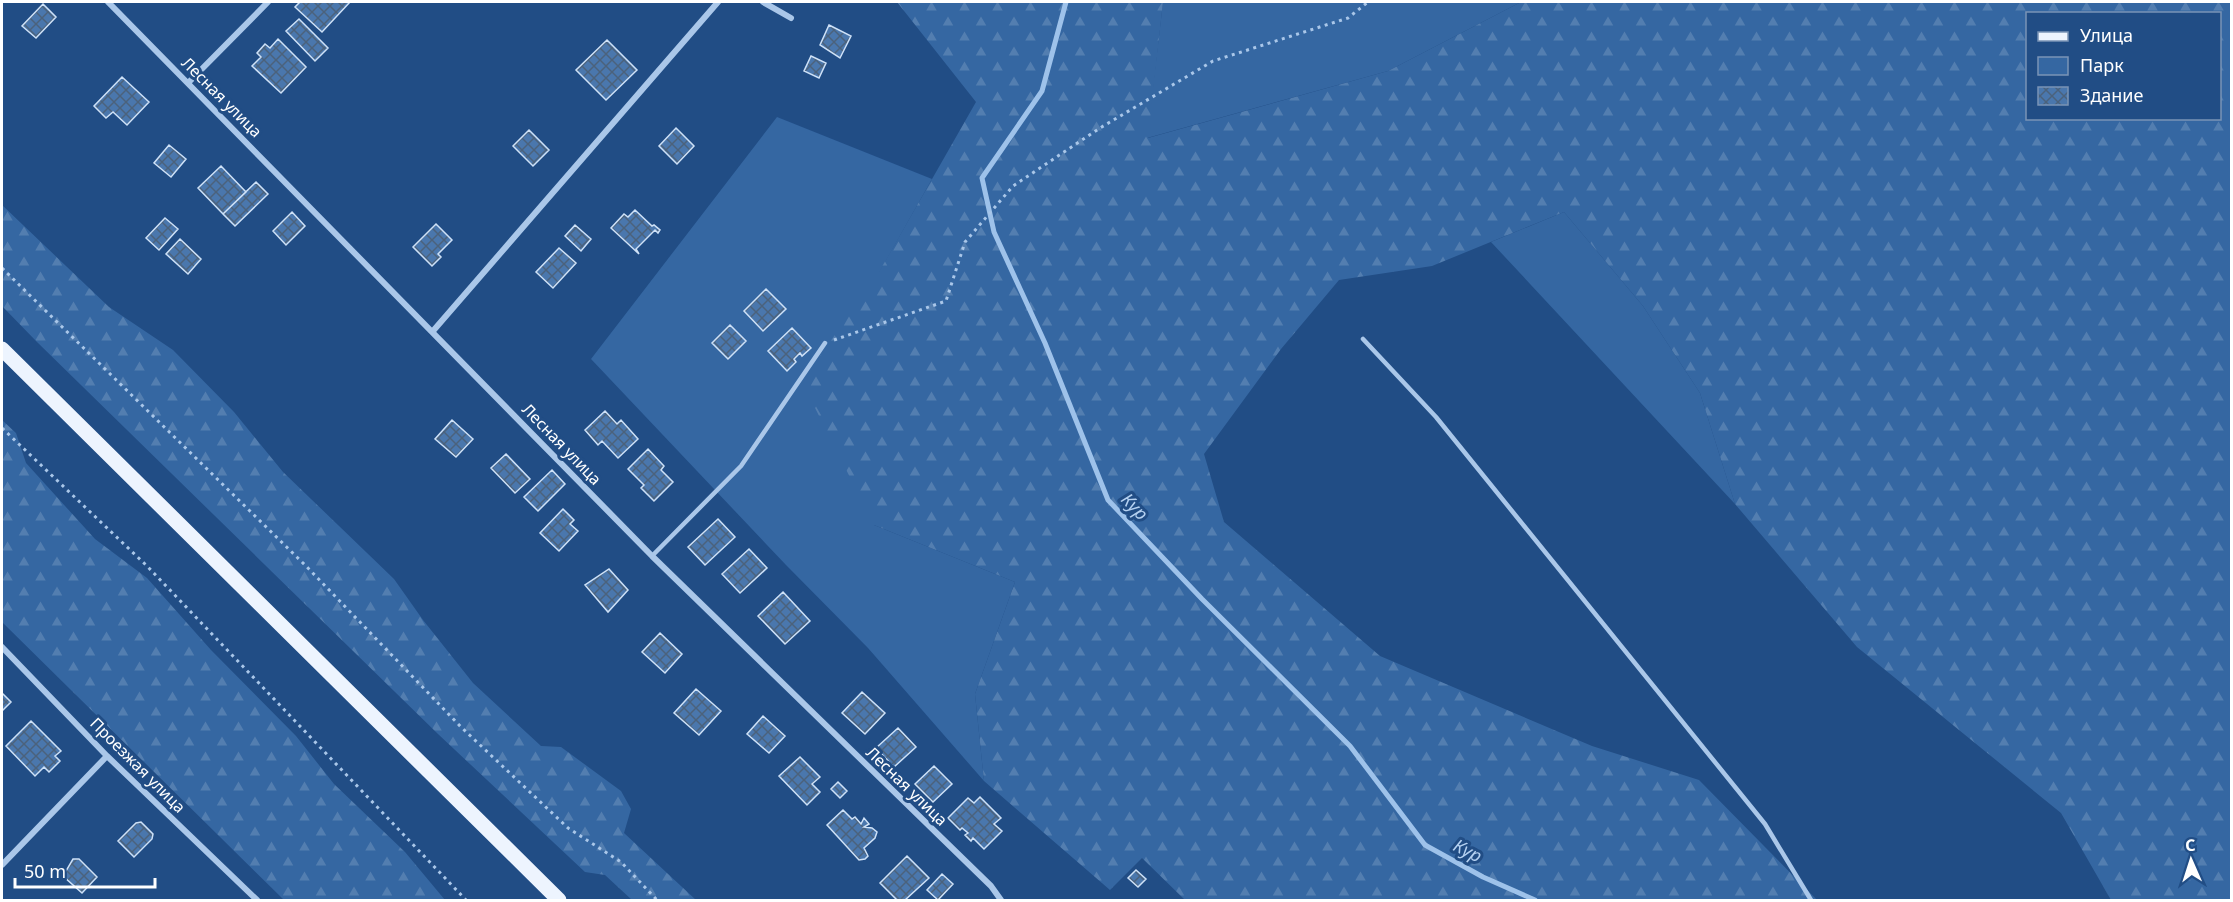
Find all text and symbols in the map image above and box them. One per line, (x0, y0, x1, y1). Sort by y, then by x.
legend (2026, 12, 2221, 120)
text: Улица (2080, 23, 2133, 47)
street label: Лесная улица (177, 52, 267, 142)
text: Парк (2080, 53, 2124, 77)
text: Здание (2080, 83, 2144, 107)
street label: Лесная улица (517, 398, 607, 490)
water label: Кур (1116, 487, 1154, 525)
street label: Проезжая улица (85, 712, 191, 818)
street label: Лесная улица (861, 741, 953, 831)
north arrow (2161, 830, 2221, 890)
water label: Кур (1450, 833, 1486, 867)
text: С (2184, 834, 2196, 856)
scale bar (15, 851, 154, 889)
text: 50 m (24, 859, 66, 883)

